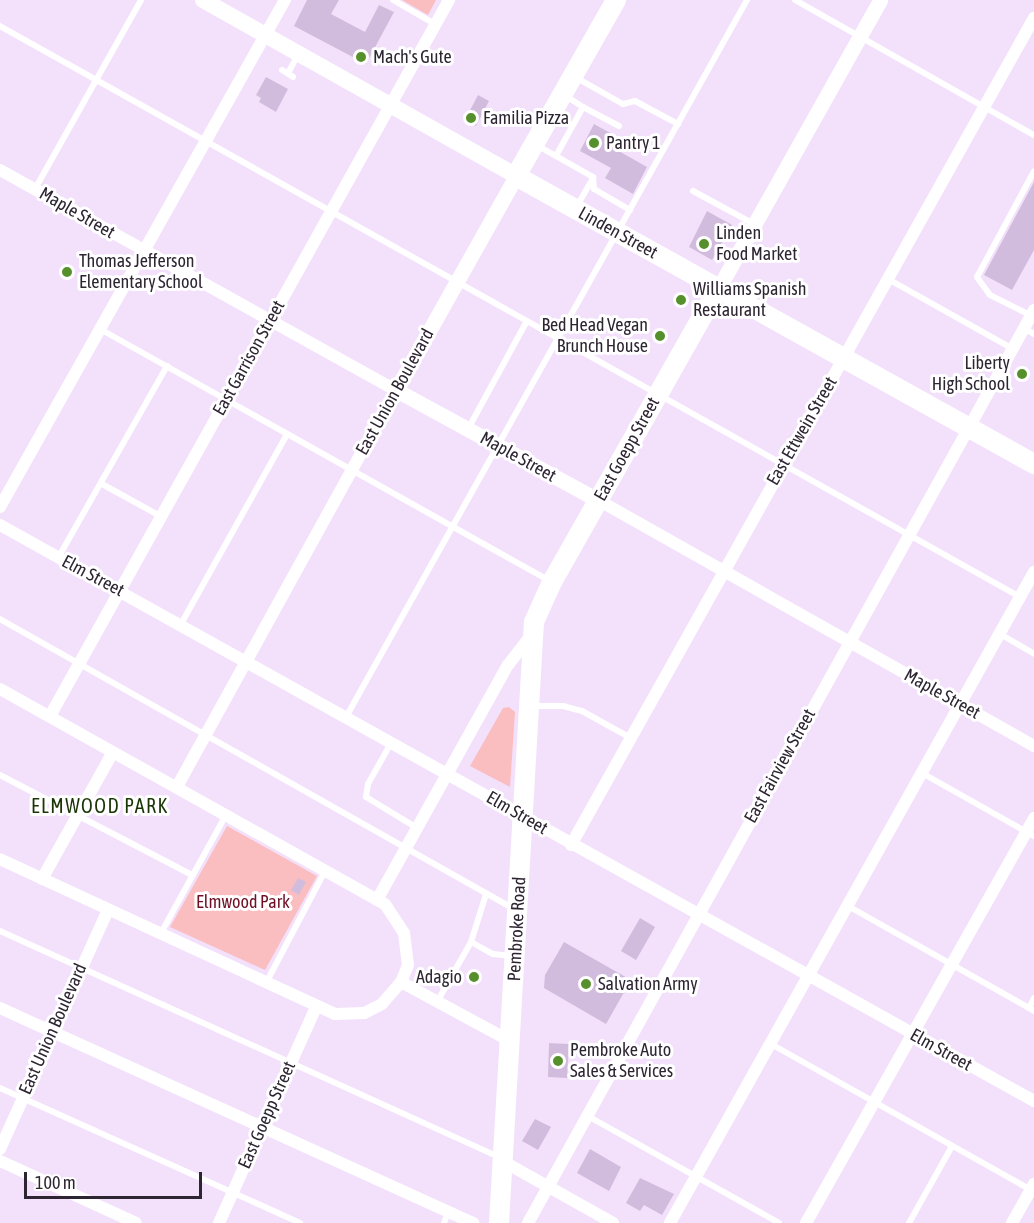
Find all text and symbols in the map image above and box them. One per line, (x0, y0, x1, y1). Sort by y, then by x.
place label: Mach's Gute (373, 46, 452, 68)
marker: Mach's Gute (354, 50, 368, 64)
place label: Familia Pizza (483, 107, 569, 129)
marker: Familia Pizza (464, 111, 478, 125)
place label: Pantry 1 (606, 132, 660, 154)
marker: Pantry 1 (587, 136, 601, 150)
street label: Maple Street (35, 183, 119, 243)
street label: Linden Street (575, 202, 661, 264)
place label: Linden Food Market (716, 223, 797, 266)
marker: Linden Food Market (697, 237, 711, 251)
place label: Thomas Jefferson Elementary School (79, 251, 203, 294)
marker: Thomas Jefferson Elementary School (60, 265, 74, 279)
place label: Williams Spanish Restaurant (693, 279, 806, 322)
marker: Williams Spanish Restaurant (674, 293, 688, 307)
street label: East Garrison Street (208, 297, 290, 419)
place label: Bed Head Vegan Brunch House (541, 315, 648, 358)
street label: East Union Boulevard (351, 325, 439, 459)
marker: Bed Head Vegan Brunch House (653, 329, 667, 343)
place label: Liberty High School (932, 353, 1010, 395)
marker: Liberty High School (1015, 367, 1029, 381)
street label: East Ettwein Street (762, 373, 842, 489)
street label: East Goepp Street (590, 393, 664, 505)
street label: Maple Street (476, 427, 560, 487)
street label: Elm Street (58, 551, 128, 601)
street label: Maple Street (900, 664, 984, 724)
street label: East Fairview Street (740, 705, 820, 827)
street label: Elm Street (482, 787, 552, 839)
district label: ELMWOOD PARK (31, 793, 169, 817)
street label: Pembroke Road (503, 876, 531, 982)
park label: Elmwood Park (196, 891, 290, 913)
street label: East Union Boulevard (14, 960, 92, 1098)
place label: Adagio (416, 966, 462, 988)
marker: Adagio (467, 970, 481, 984)
place label: Salvation Army (598, 973, 698, 995)
marker: Salvation Army (579, 977, 593, 991)
street label: Elm Street (906, 1024, 976, 1076)
place label: Pembroke Auto Sales & Services (570, 1040, 673, 1082)
marker: Pembroke Auto Sales & Services (551, 1054, 565, 1068)
street label: East Goepp Street (234, 1058, 300, 1172)
scale bar (27, 1160, 206, 1198)
text: 100 m (35, 1172, 76, 1193)

